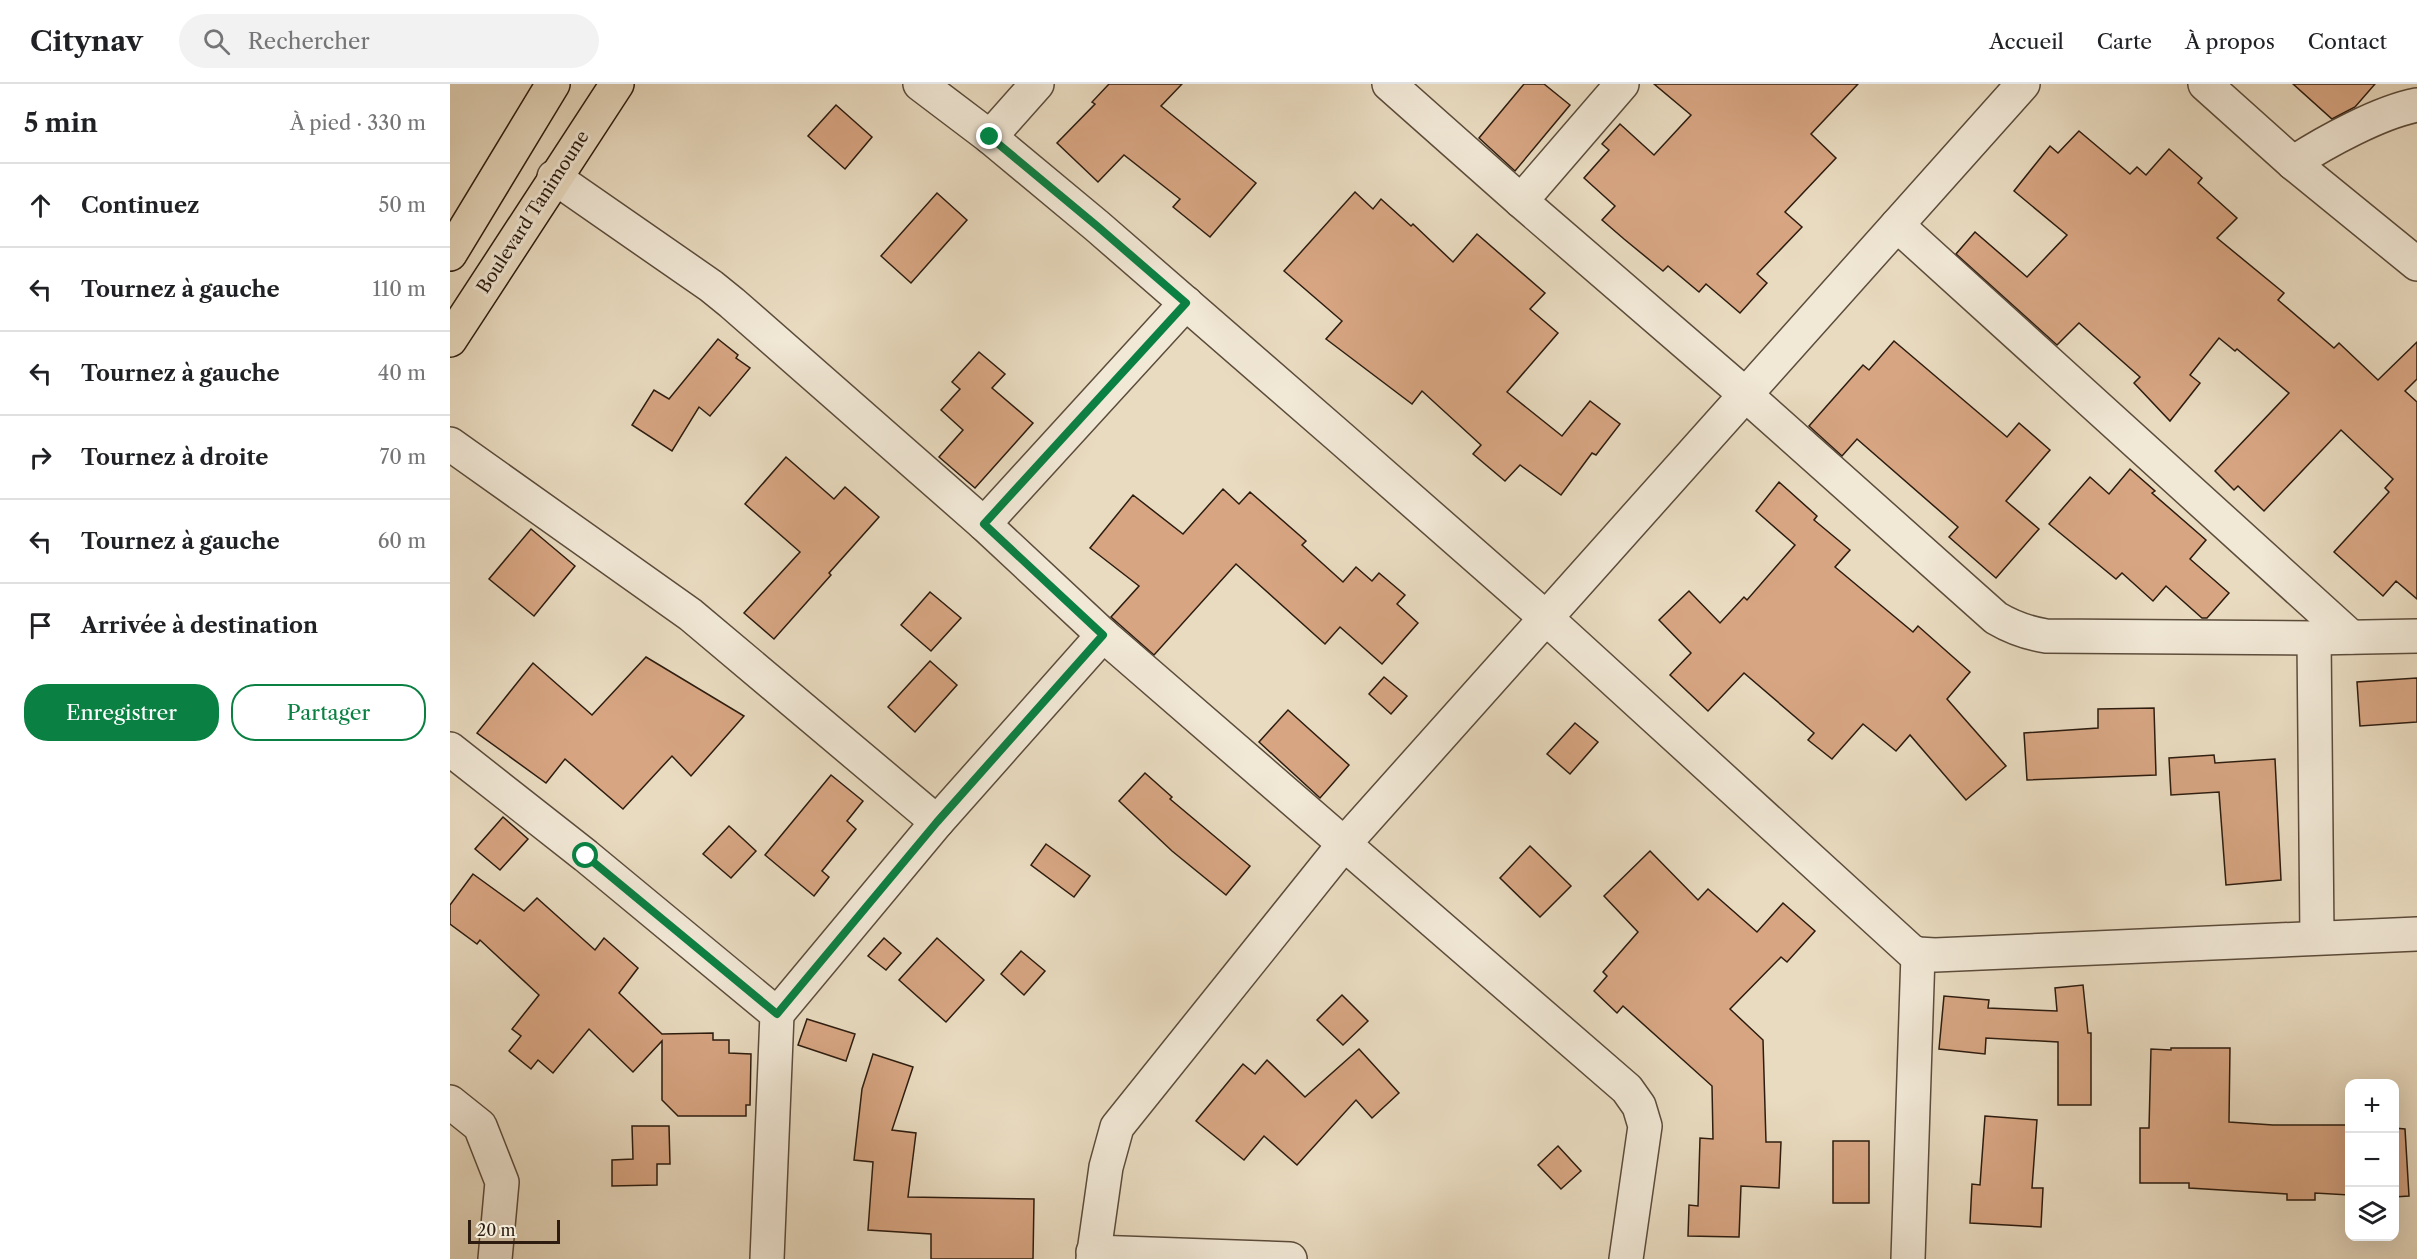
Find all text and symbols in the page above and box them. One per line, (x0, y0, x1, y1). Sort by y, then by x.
search box (179, 14, 599, 68)
text: Citynav (30, 24, 143, 58)
icon: search (200, 25, 233, 58)
text: Rechercher (248, 28, 370, 55)
text: Accueil (1989, 29, 2064, 54)
text: Carte (2097, 29, 2152, 54)
text: À propos (2185, 29, 2275, 54)
text: Contact (2308, 29, 2387, 54)
text: 5 min (24, 107, 98, 139)
text: À pied · 330 m (290, 111, 426, 135)
route end (976, 123, 1002, 149)
street label: Boulevard Tanimoune (472, 127, 594, 297)
icon: ahead (24, 189, 57, 222)
text: Continuez (81, 192, 200, 219)
text: 50 m (379, 193, 426, 217)
icon: left (24, 273, 57, 306)
text: Tournez à gauche (81, 276, 280, 303)
text: 110 m (373, 277, 426, 301)
icon: left (24, 357, 57, 390)
text: Tournez à gauche (81, 360, 280, 387)
text: 40 m (378, 361, 426, 385)
icon: right (24, 441, 57, 474)
text: Tournez à droite (81, 444, 268, 471)
text: 70 m (380, 445, 426, 469)
icon: left (24, 525, 57, 558)
text: Tournez à gauche (81, 528, 280, 555)
text: 60 m (378, 529, 426, 553)
icon: arrive (24, 609, 57, 642)
text: Arrivée à destination (81, 612, 318, 639)
button: Enregistrer (24, 684, 219, 741)
button: Partager (231, 684, 426, 741)
route start (572, 842, 598, 868)
map controls (2345, 1079, 2399, 1241)
button: + (2345, 1079, 2399, 1133)
button: − (2345, 1133, 2399, 1187)
button: layers (2345, 1187, 2399, 1241)
scale bar (468, 1217, 560, 1244)
text: 20 m (477, 1220, 516, 1240)

